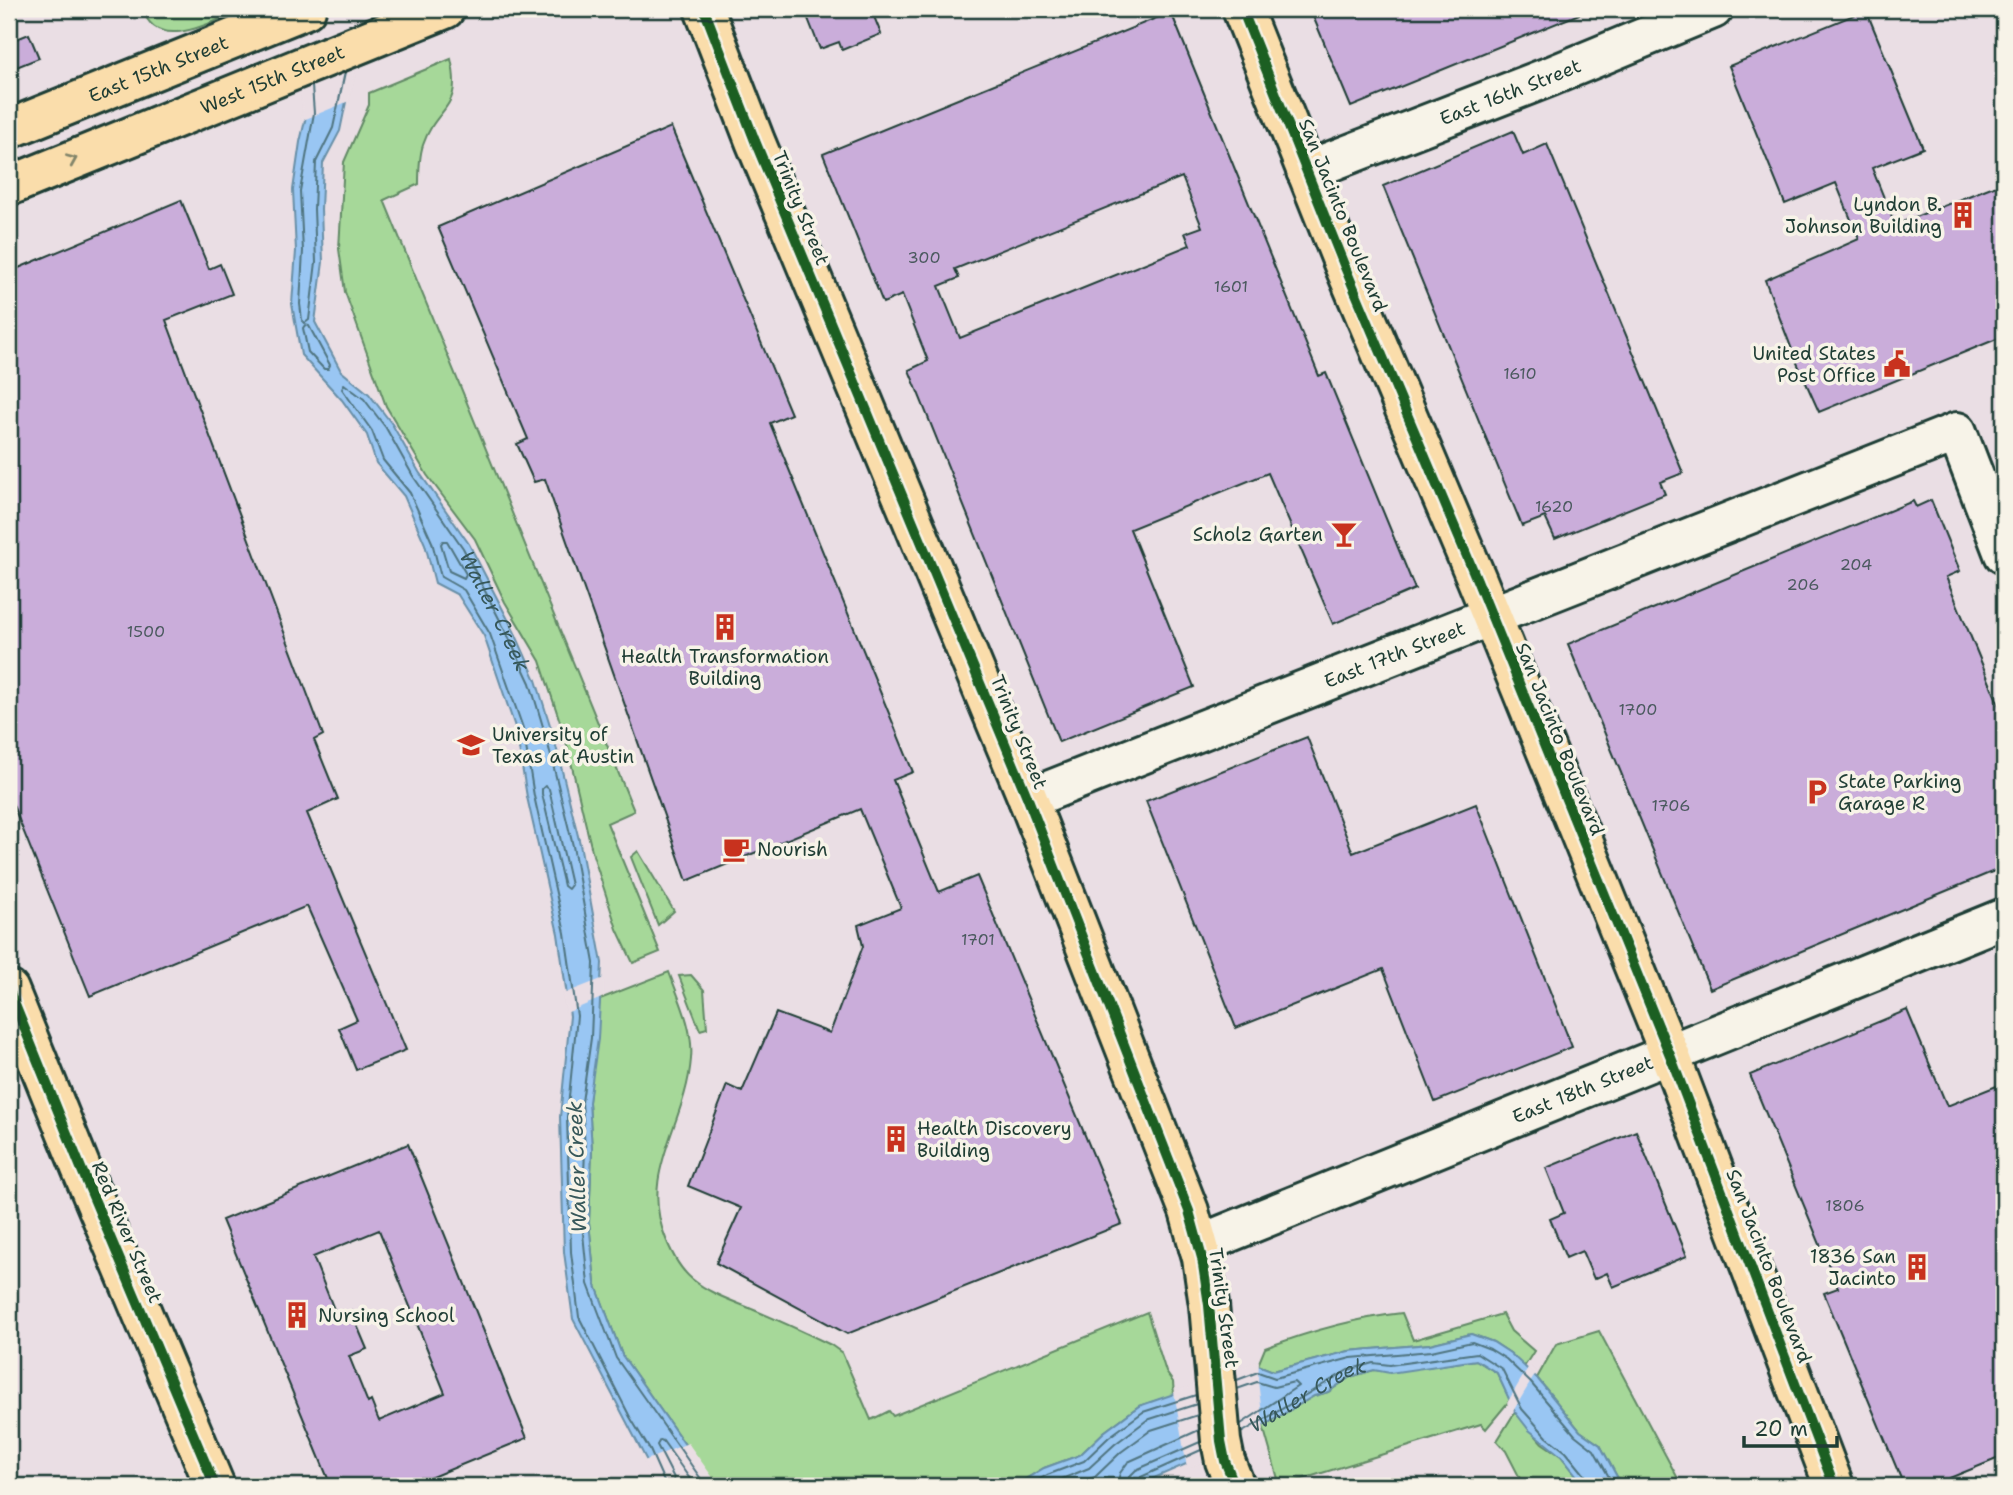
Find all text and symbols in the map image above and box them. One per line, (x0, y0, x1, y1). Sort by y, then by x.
street label: East 15th Street (85, 29, 232, 108)
street label: West 15th Street (196, 39, 348, 120)
street label: East 16th Street (1436, 53, 1584, 131)
street label: San Jacinto Boulevard (1293, 115, 1393, 315)
street label: Trinity Street (767, 147, 835, 269)
one-way arrow (65, 154, 77, 168)
place label: Lyndon B. Johnson Building (1785, 192, 1942, 239)
building icon: Lyndon B. Johnson Building (1948, 200, 1978, 230)
house number: 300 (907, 247, 941, 268)
house number: 1601 (1214, 276, 1248, 297)
place label: United States Post Office (1752, 341, 1876, 388)
public building icon: United States Post Office (1882, 349, 1912, 379)
house number: 1610 (1503, 363, 1537, 384)
house number: 1620 (1535, 496, 1573, 517)
bar icon: Scholz Garten (1329, 519, 1359, 549)
place label: Scholz Garten (1193, 522, 1323, 547)
water label: Waller Creek (453, 546, 537, 676)
house number: 204 (1840, 554, 1872, 575)
house number: 206 (1787, 574, 1819, 595)
building icon: Health Transformation Building (710, 612, 740, 642)
street label: East 17th Street (1320, 615, 1469, 693)
house number: 1500 (127, 621, 165, 642)
street label: San Jacinto Boulevard (1510, 639, 1610, 839)
place label: Health Transformation Building (621, 644, 829, 691)
street label: Trinity Street (985, 671, 1053, 793)
house number: 1700 (1619, 699, 1657, 720)
place label: University of Texas at Austin (492, 722, 634, 769)
school or university icon: University of Texas at Austin (456, 730, 486, 760)
place label: State Parking Garage R (1838, 769, 1961, 816)
parking icon: State Parking Garage R (1802, 777, 1832, 807)
house number: 1706 (1652, 795, 1690, 816)
cafe icon: Nourish (721, 834, 751, 864)
place label: Nourish (757, 837, 828, 862)
house number: 1701 (961, 929, 995, 950)
street label: East 18th Street (1508, 1049, 1657, 1129)
water label: Waller Creek (561, 1101, 593, 1233)
place label: Health Discovery Building (917, 1116, 1072, 1163)
building icon: Health Discovery Building (881, 1124, 911, 1154)
street label: Red River Street (86, 1157, 168, 1307)
street label: San Jacinto Boulevard (1720, 1165, 1818, 1367)
house number: 1806 (1825, 1195, 1865, 1216)
place label: 1836 San Jacinto (1810, 1244, 1896, 1291)
street label: Trinity Street (1203, 1246, 1245, 1370)
building icon: 1836 San Jacinto (1902, 1252, 1932, 1282)
building icon: Nursing School (282, 1300, 312, 1330)
place label: Nursing School (318, 1303, 455, 1328)
water label: Waller Creek (1244, 1352, 1370, 1439)
scale bar (1744, 1404, 1836, 1448)
text: 20 m (1754, 1415, 1808, 1443)

